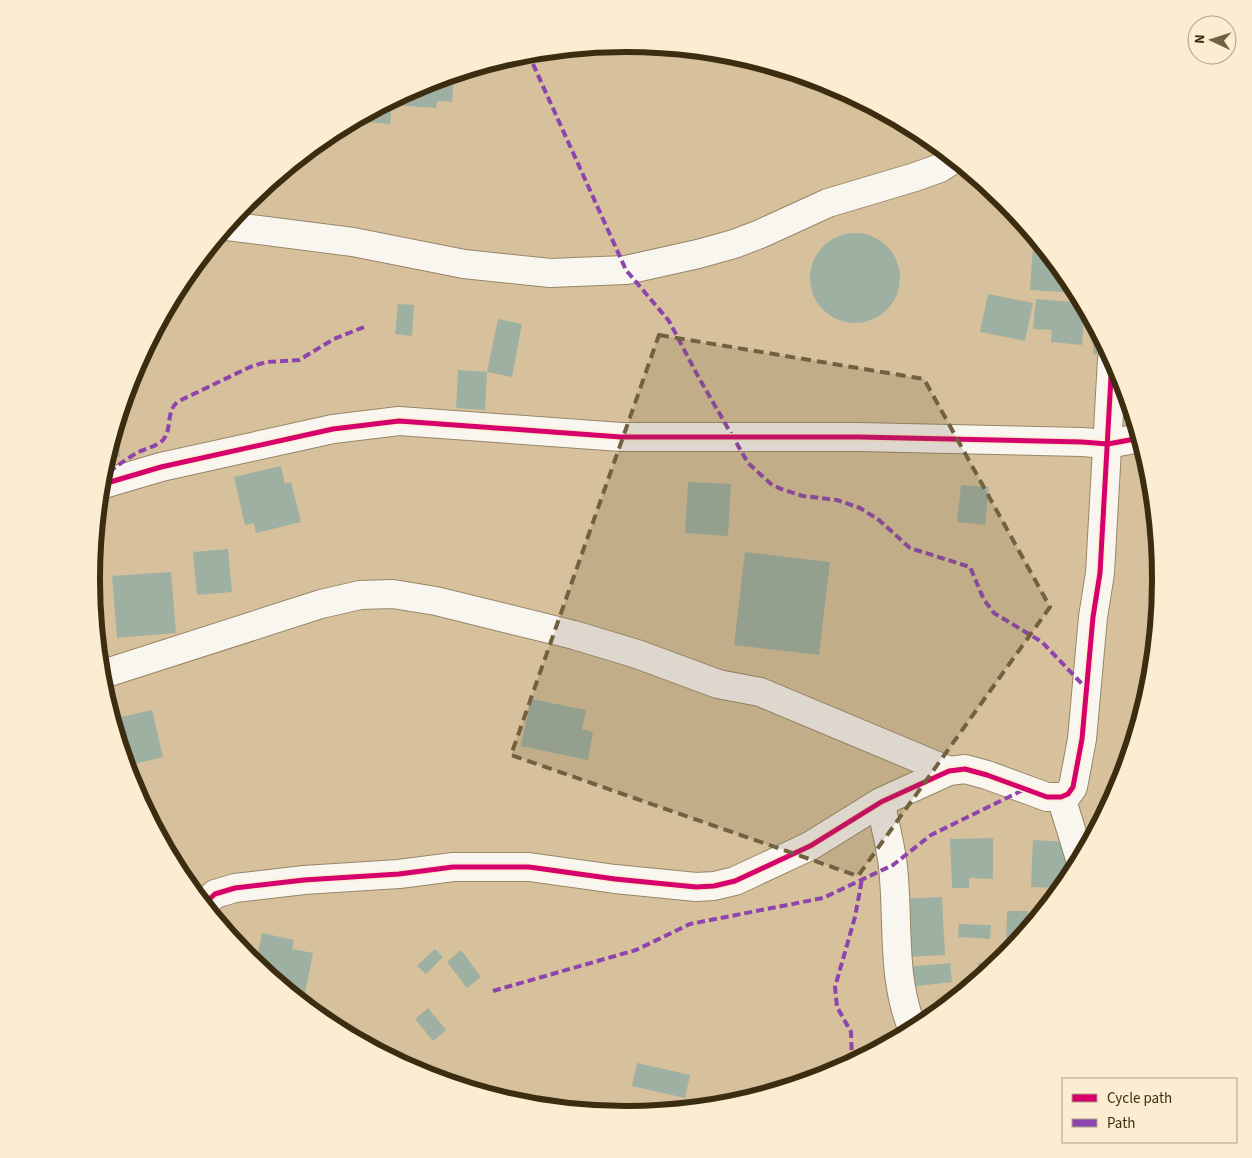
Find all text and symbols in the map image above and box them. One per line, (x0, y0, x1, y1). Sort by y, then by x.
north arrow (1187, 15, 1237, 65)
text: N (1190, 34, 1210, 45)
legend (1062, 1078, 1237, 1143)
text: Cycle path (1107, 1088, 1172, 1109)
text: Path (1107, 1113, 1135, 1134)

